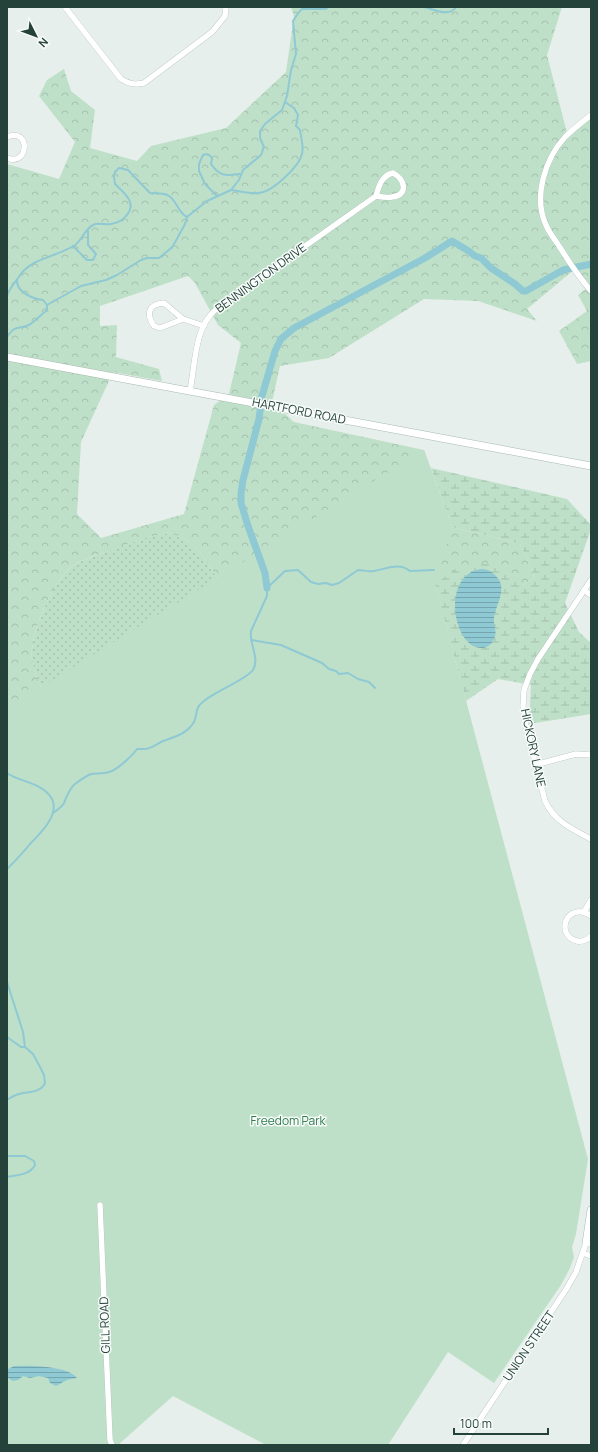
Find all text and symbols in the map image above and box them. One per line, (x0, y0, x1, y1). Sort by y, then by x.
north arrow (16, 16, 56, 56)
text: N (36, 35, 52, 51)
street label: BENNINGTON DRIVE (212, 239, 310, 316)
street label: HARTFORD ROAD (251, 393, 347, 428)
street label: HICKORY LANE (517, 707, 550, 789)
park label: Freedom Park (251, 1112, 327, 1129)
street label: GILL ROAD (95, 1296, 114, 1354)
street label: UNION STREET (499, 1306, 559, 1384)
scale bar (454, 1410, 548, 1436)
text: 100 m (460, 1415, 492, 1432)

